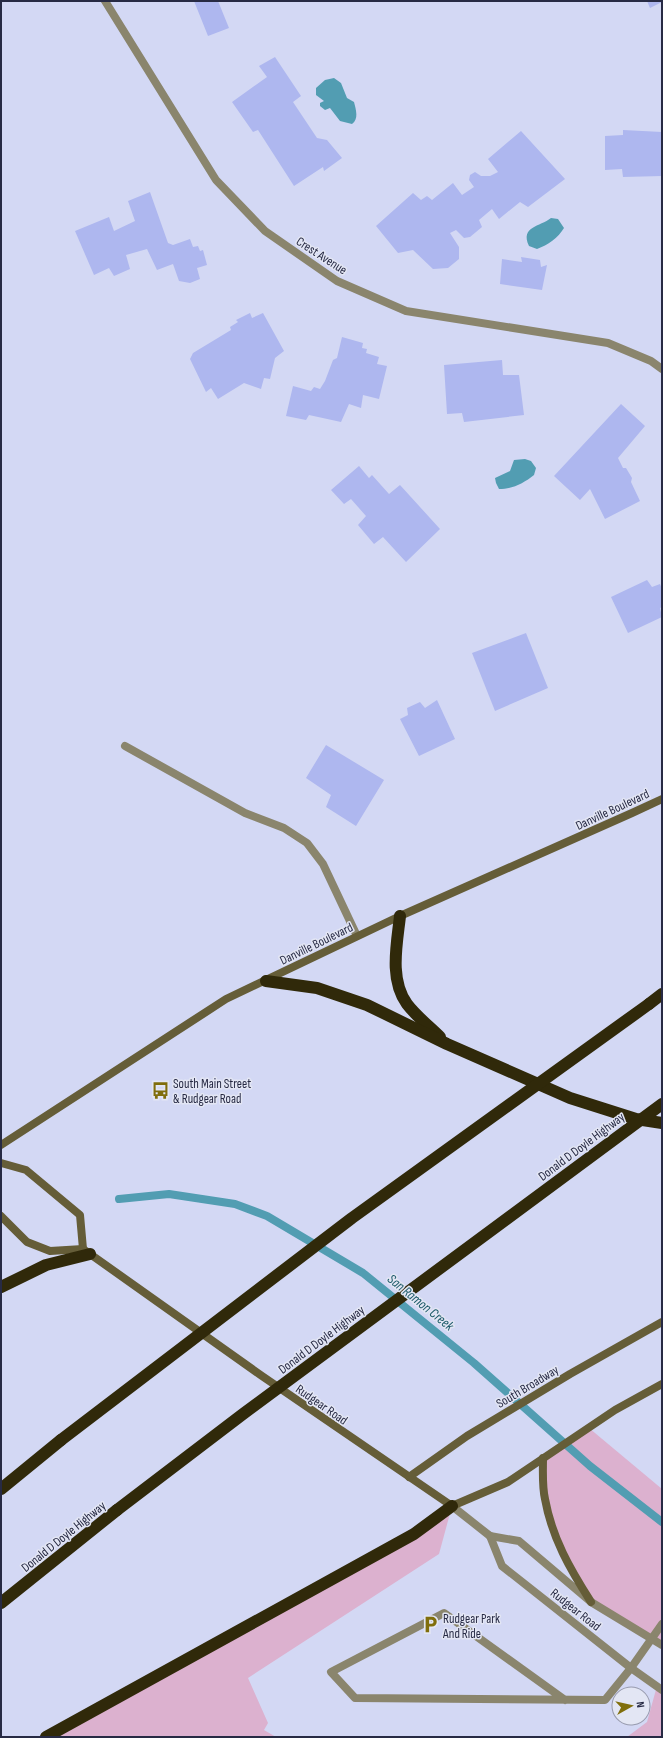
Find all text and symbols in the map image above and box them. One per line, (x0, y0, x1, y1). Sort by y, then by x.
street label: Crest Avenue (293, 233, 350, 278)
street label: Danville Boulevard (573, 786, 652, 834)
street label: Danville Boulevard (277, 919, 356, 968)
place label: South Main Street & Rudgear Road (173, 1076, 251, 1107)
bus stop icon: South Main Street & Rudgear Road (150, 1080, 170, 1100)
street label: Donald D Doyle Highway (535, 1109, 628, 1184)
water label: San Ramon Creek (384, 1270, 458, 1335)
street label: Donald D Doyle Highway (275, 1302, 368, 1377)
street label: South Broadway (493, 1362, 562, 1412)
street label: Rudgear Road (292, 1381, 350, 1428)
street label: Donald D Doyle Highway (18, 1498, 109, 1576)
street label: Rudgear Road (547, 1585, 604, 1634)
place label: Rudgear Park And Ride (442, 1611, 500, 1642)
parking icon: Rudgear Park And Ride (420, 1615, 440, 1635)
north arrow (611, 1686, 651, 1726)
text: N (634, 1701, 647, 1709)

